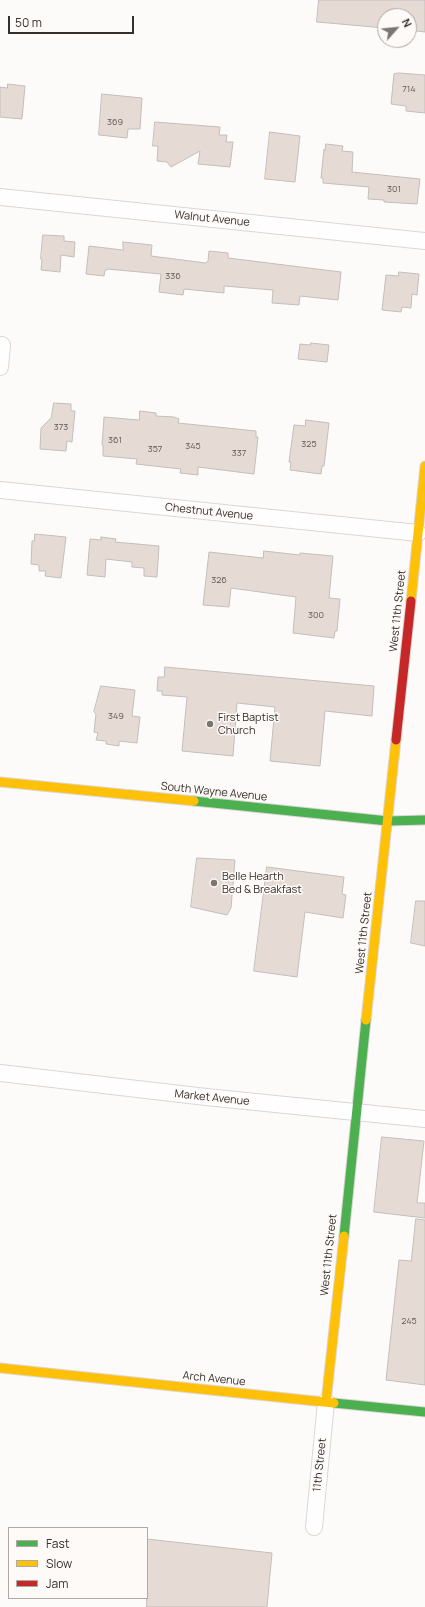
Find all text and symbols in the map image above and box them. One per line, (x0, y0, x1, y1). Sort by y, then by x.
scale bar (10, 8, 136, 34)
north arrow (377, 8, 417, 48)
text: 50 m (15, 14, 42, 31)
text: N (399, 16, 416, 30)
house number: 714 (402, 84, 416, 94)
house number: 369 (107, 117, 123, 127)
house number: 301 (387, 184, 401, 194)
street label: Walnut Avenue (174, 208, 250, 230)
house number: 336 (165, 271, 181, 281)
house number: 373 (54, 422, 68, 432)
house number: 361 (108, 435, 122, 445)
house number: 325 (301, 439, 317, 449)
house number: 345 (185, 441, 201, 451)
house number: 357 (148, 444, 162, 454)
house number: 337 (232, 448, 246, 458)
street label: Chestnut Avenue (164, 501, 254, 523)
street label: West 11th Street (387, 569, 409, 653)
house number: 326 (211, 575, 227, 585)
house number: 300 (308, 610, 324, 620)
house number: 349 (108, 711, 124, 721)
place label: First Baptist Church (218, 711, 279, 737)
marker: First Baptist Church (205, 719, 215, 729)
street label: South Wayne Avenue (160, 780, 268, 804)
place label: Belle Hearth Bed & Breakfast (222, 870, 302, 896)
marker: Belle Hearth Bed & Breakfast (209, 878, 219, 888)
street label: West 11th Street (353, 891, 375, 975)
street label: Market Avenue (174, 1087, 250, 1109)
street label: West 11th Street (318, 1213, 340, 1297)
house number: 245 (401, 1316, 417, 1326)
street label: Arch Avenue (182, 1369, 246, 1389)
street label: 11th Street (311, 1437, 329, 1493)
legend (8, 1527, 148, 1599)
text: Fast (46, 1535, 70, 1552)
text: Slow (46, 1555, 72, 1572)
text: Jam (46, 1575, 68, 1592)

